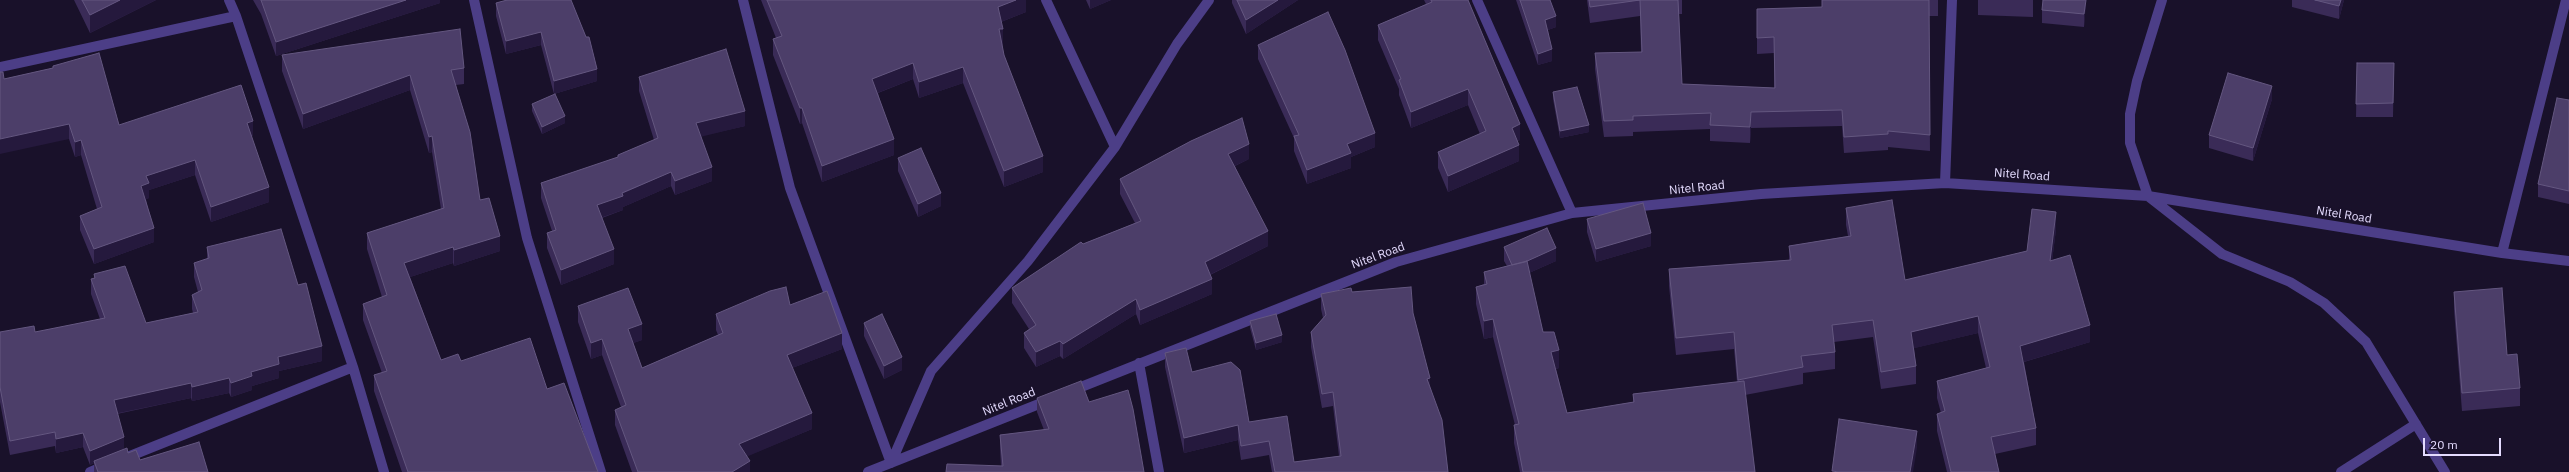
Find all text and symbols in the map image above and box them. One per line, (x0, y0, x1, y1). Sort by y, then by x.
street label: Nitel Road (1994, 166, 2050, 184)
street label: Nitel Road (1668, 178, 1726, 198)
street label: Nitel Road (2315, 204, 2373, 226)
street label: Nitel Road (1349, 240, 1407, 272)
street label: Nitel Road (980, 385, 1038, 419)
scale bar (2425, 430, 2503, 456)
text: 20 m (2430, 437, 2458, 452)

